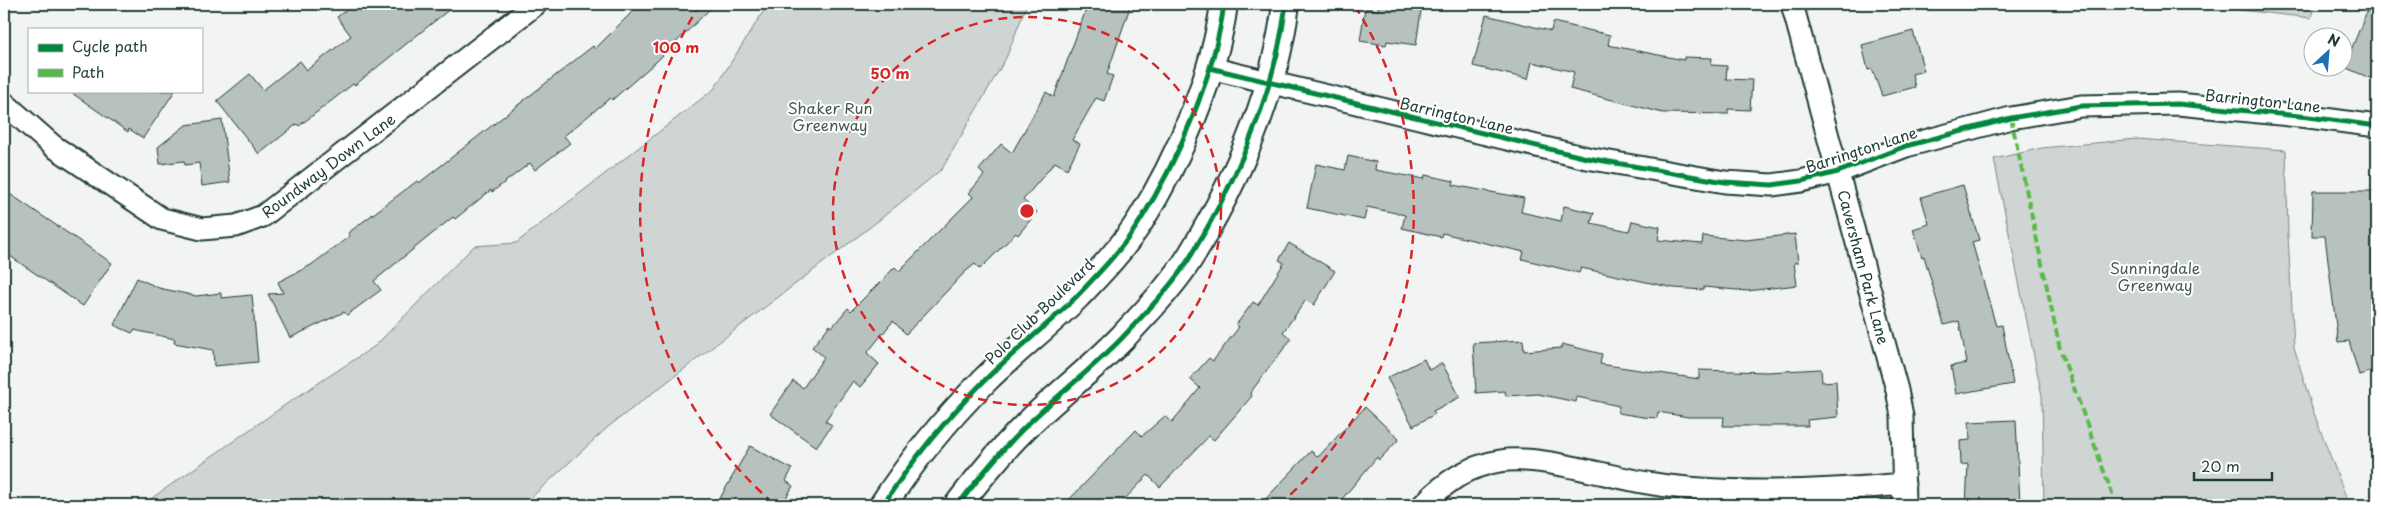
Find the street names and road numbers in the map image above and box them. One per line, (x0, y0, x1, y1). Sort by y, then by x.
street label: Barrington Lane (2204, 82, 2322, 118)
street label: Barrington Lane (1398, 91, 1516, 139)
street label: Roundway Down Lane (256, 107, 400, 223)
street label: Barrington Lane (1802, 120, 1920, 178)
street label: Caversham Park Lane (1832, 187, 1896, 347)
street label: Polo Club Boulevard (979, 253, 1099, 369)

